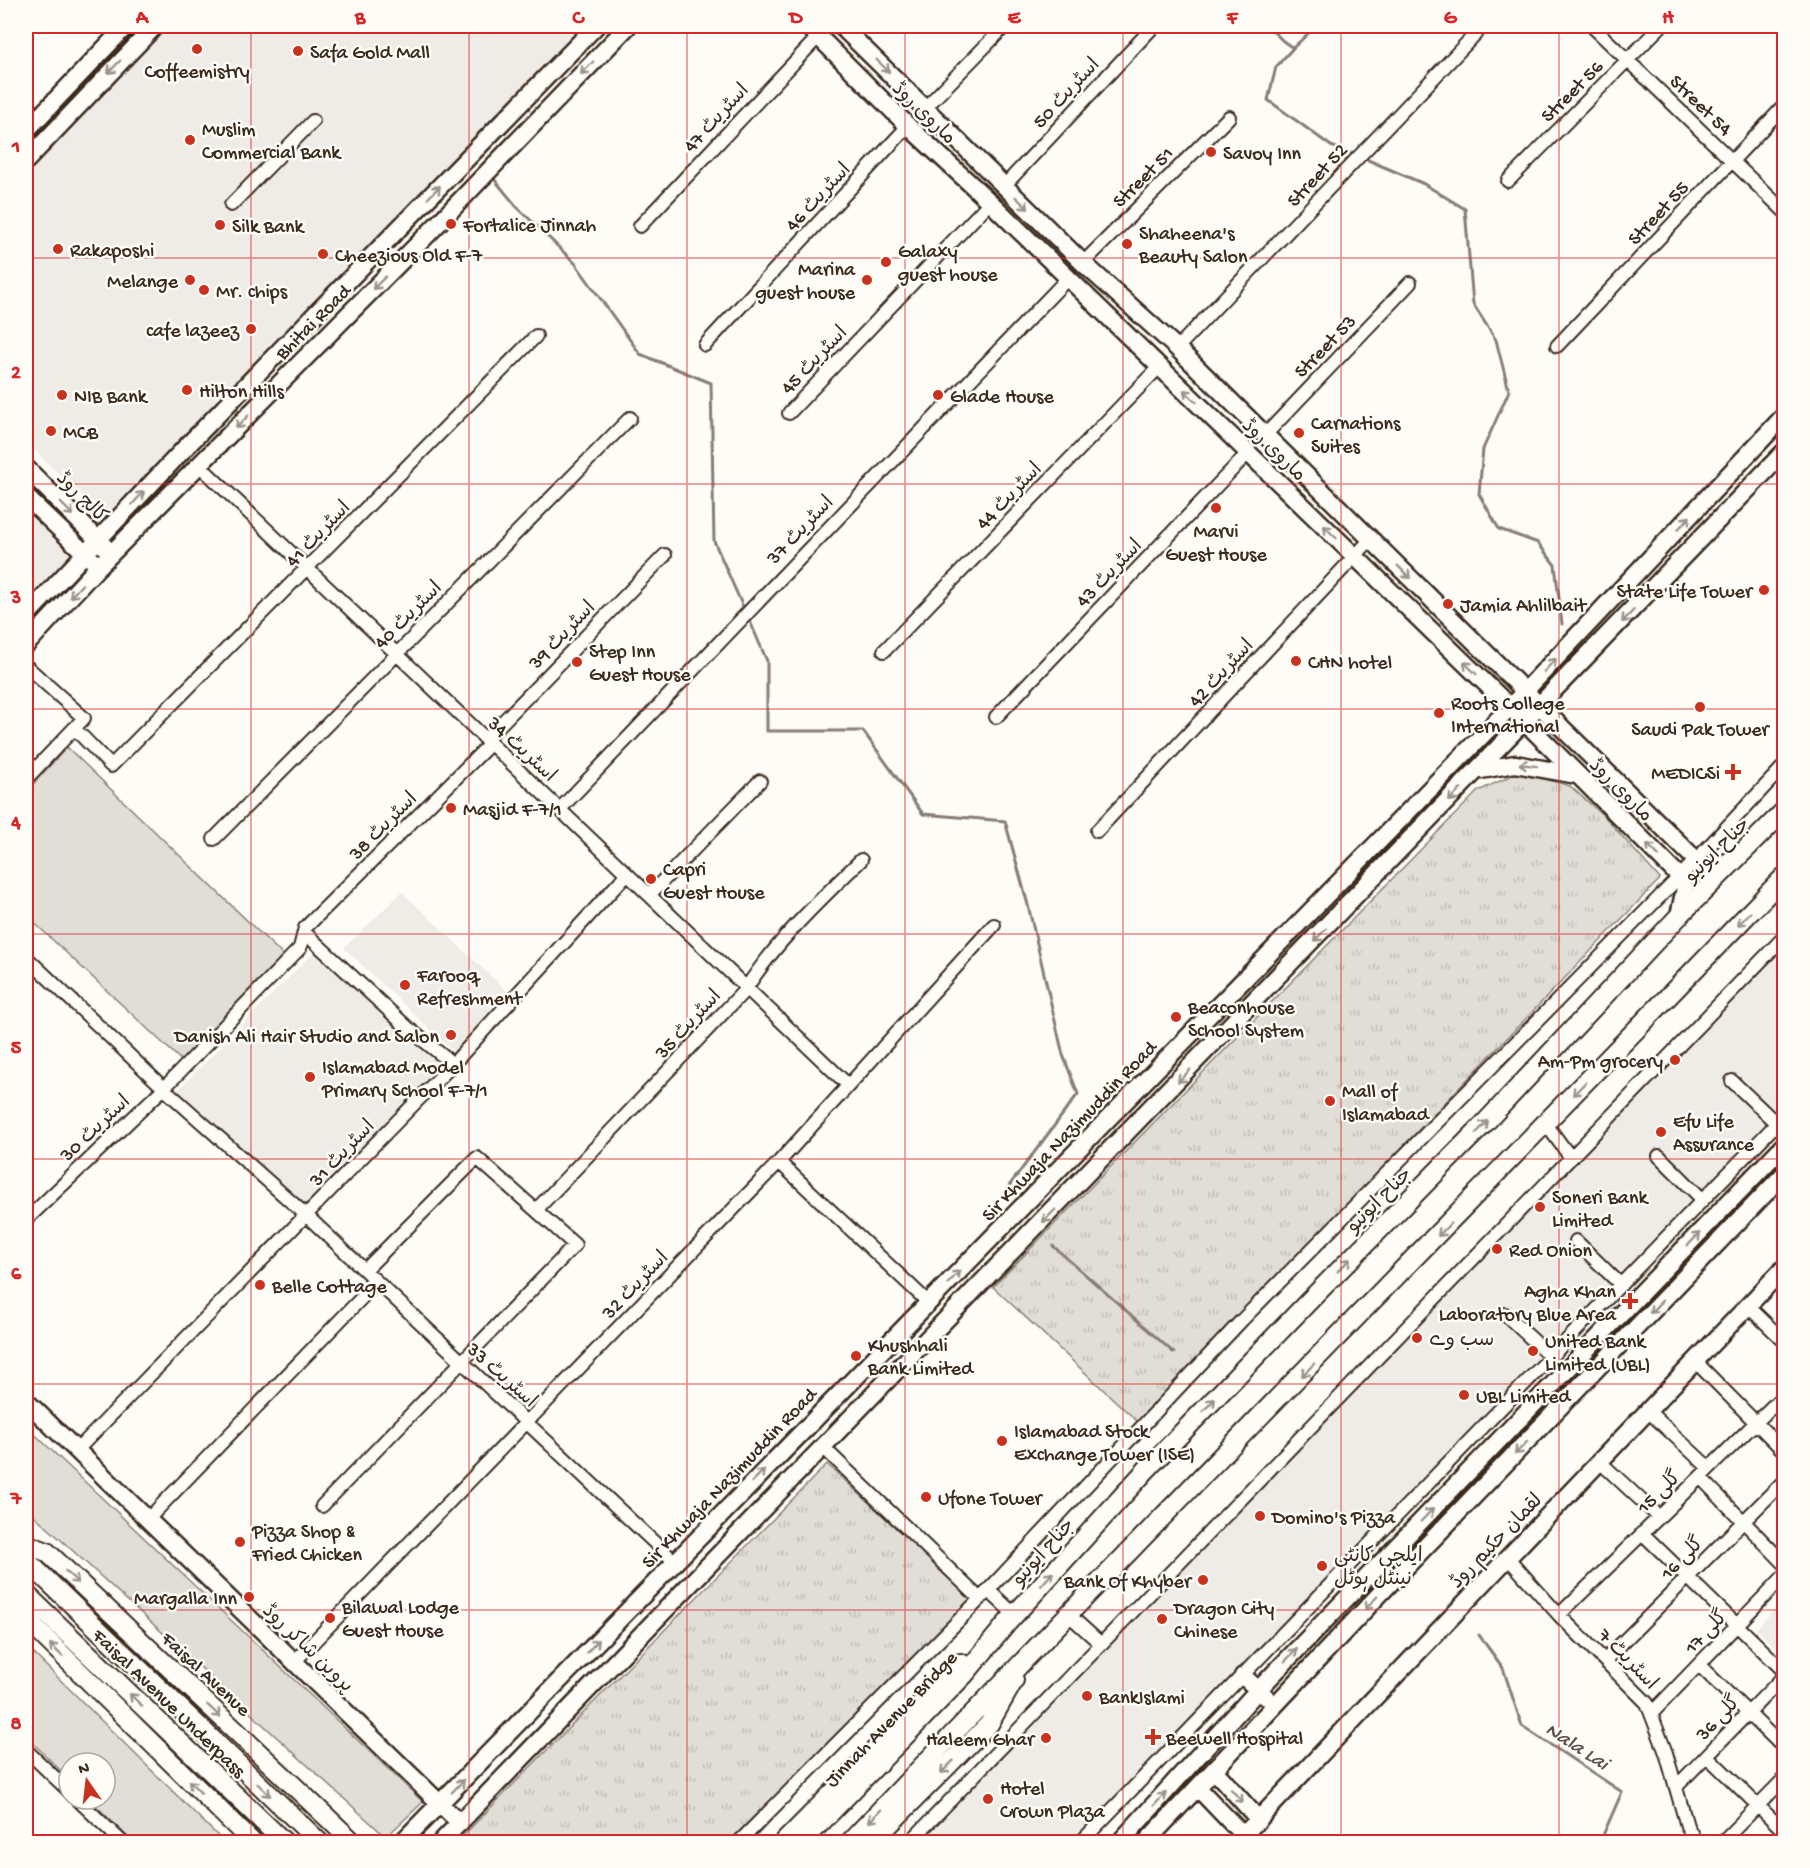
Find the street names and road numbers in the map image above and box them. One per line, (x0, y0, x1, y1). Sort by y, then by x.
street label: اسٹریٹ 50 (1029, 54, 1106, 134)
street label: Street 56 (1538, 56, 1610, 128)
street label: Street 54 (1664, 71, 1736, 142)
street label: ماروی روڈ (886, 77, 961, 151)
street label: اسٹریٹ 47 (679, 80, 755, 159)
street label: Street 52 (1283, 140, 1354, 213)
street label: Street 51 (1109, 143, 1180, 214)
street label: اسٹریٹ 46 (781, 159, 857, 237)
street label: Street 55 (1624, 178, 1695, 251)
street label: Bhitai Road (271, 279, 359, 367)
street label: Street 53 (1291, 311, 1362, 384)
street label: اسٹریٹ 45 (777, 322, 854, 400)
street label: ماروی روڈ (1236, 414, 1311, 488)
street label: اسٹریٹ 44 (972, 458, 1048, 536)
street label: کالج روڈ (50, 467, 112, 529)
street label: اسٹریٹ 37 (762, 492, 840, 571)
street label: اسٹریٹ 41 (282, 497, 357, 573)
street label: اسٹریٹ 43 (1072, 535, 1149, 613)
street label: اسٹریٹ 40 (370, 577, 448, 655)
street label: اسٹریٹ 39 (524, 597, 602, 676)
street label: اسٹریٹ 42 (1184, 635, 1260, 713)
street label: اسٹریٹ 34 (481, 712, 560, 788)
street label: ماروی روڈ (1583, 753, 1658, 828)
street label: اسٹریٹ 38 (344, 788, 423, 867)
street label: جناح ایونیو (1680, 813, 1756, 890)
street label: اسٹریٹ 35 (650, 985, 728, 1066)
street label: Sir Khwaja Nazimuddin Road (978, 1036, 1164, 1227)
street label: اسٹریٹ 30 (55, 1091, 136, 1168)
street label: اسٹریٹ 31 (305, 1115, 381, 1193)
street label: جناح ایونیو (1342, 1163, 1418, 1240)
street label: اسٹریٹ 32 (597, 1247, 675, 1326)
street label: اسٹریٹ 33 (460, 1338, 541, 1414)
street label: Sir Khwaja Nazimuddin Road (638, 1383, 824, 1574)
street label: گلی 15 (1631, 1465, 1687, 1521)
street label: لقمان حکیم روڈ (1445, 1489, 1549, 1595)
street label: جناح ایونیو (1007, 1514, 1081, 1593)
street label: گلی 16 (1654, 1531, 1710, 1587)
street label: پروین شاکر روڈ (256, 1599, 358, 1699)
street label: گلی 17 (1678, 1605, 1734, 1661)
street label: اسٹریٹ 7 (1591, 1624, 1662, 1696)
street label: Faisal Avenue Underpass (85, 1625, 249, 1784)
street label: Faisal Avenue (155, 1628, 254, 1723)
street label: Jinnah Avenue Bridge (822, 1647, 964, 1793)
street label: گلی 36 (1690, 1690, 1747, 1748)

